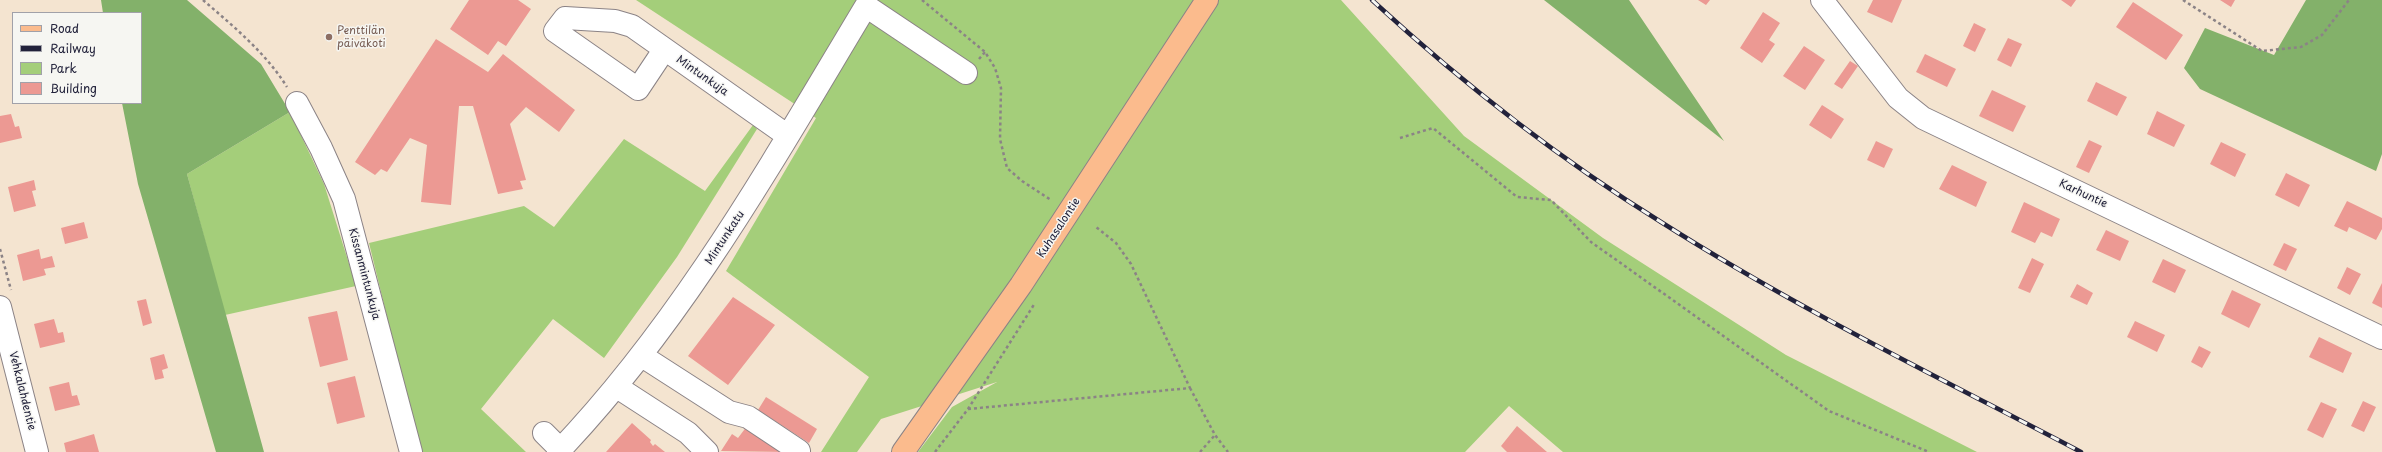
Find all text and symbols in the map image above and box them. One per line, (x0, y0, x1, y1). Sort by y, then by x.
legend (12, 12, 142, 104)
text: Road (50, 19, 79, 37)
place label: Penttilän päiväkoti (337, 24, 386, 50)
marker: Penttilän päiväkoti (324, 32, 334, 42)
text: Railway (50, 39, 96, 57)
street label: Mintunkuja (673, 53, 731, 99)
text: Park (50, 59, 77, 77)
text: Building (50, 79, 97, 97)
street label: Karhuntie (2057, 177, 2109, 211)
street label: Kuhasalontie (1035, 196, 1083, 260)
street label: Mintunkatu (703, 208, 747, 268)
street label: Kissanmintunkuja (345, 227, 383, 321)
street label: Vehkalahdentie (6, 350, 38, 432)

